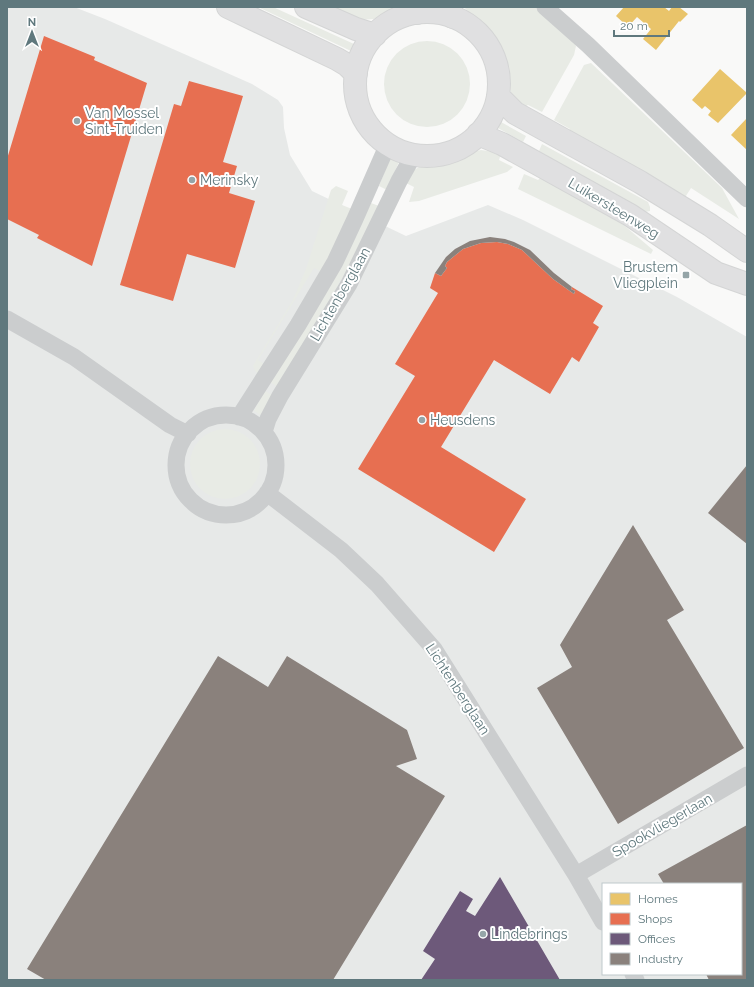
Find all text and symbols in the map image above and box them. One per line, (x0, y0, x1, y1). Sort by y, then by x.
north arrow (12, 12, 52, 52)
scale bar (614, 12, 669, 38)
text: N (28, 16, 36, 29)
text: 20 m (620, 19, 648, 33)
place label: Van Mossel Sint-Truiden (85, 105, 163, 137)
marker: Van Mossel Sint-Truiden (72, 116, 82, 126)
place label: Merinsky (200, 172, 259, 188)
street label: Luikersteenweg (566, 174, 662, 242)
marker: Merinsky (187, 175, 197, 185)
street label: Lichtenberglaan (307, 244, 373, 344)
place label: Brustem Vliegplein (613, 259, 678, 291)
marker: Brustem Vliegplein (681, 270, 691, 280)
place label: Heusdens (430, 412, 496, 428)
marker: Heusdens (417, 415, 427, 425)
street label: Lichtenberglaan (423, 640, 493, 738)
street label: Spookvliegerlaan (609, 790, 715, 860)
legend (602, 883, 742, 975)
text: Homes (638, 892, 678, 906)
text: Shops (638, 912, 673, 926)
place label: Lindebrings (491, 926, 568, 942)
marker: Lindebrings (478, 929, 488, 939)
text: Offices (638, 932, 675, 946)
text: Industry (638, 952, 684, 966)

